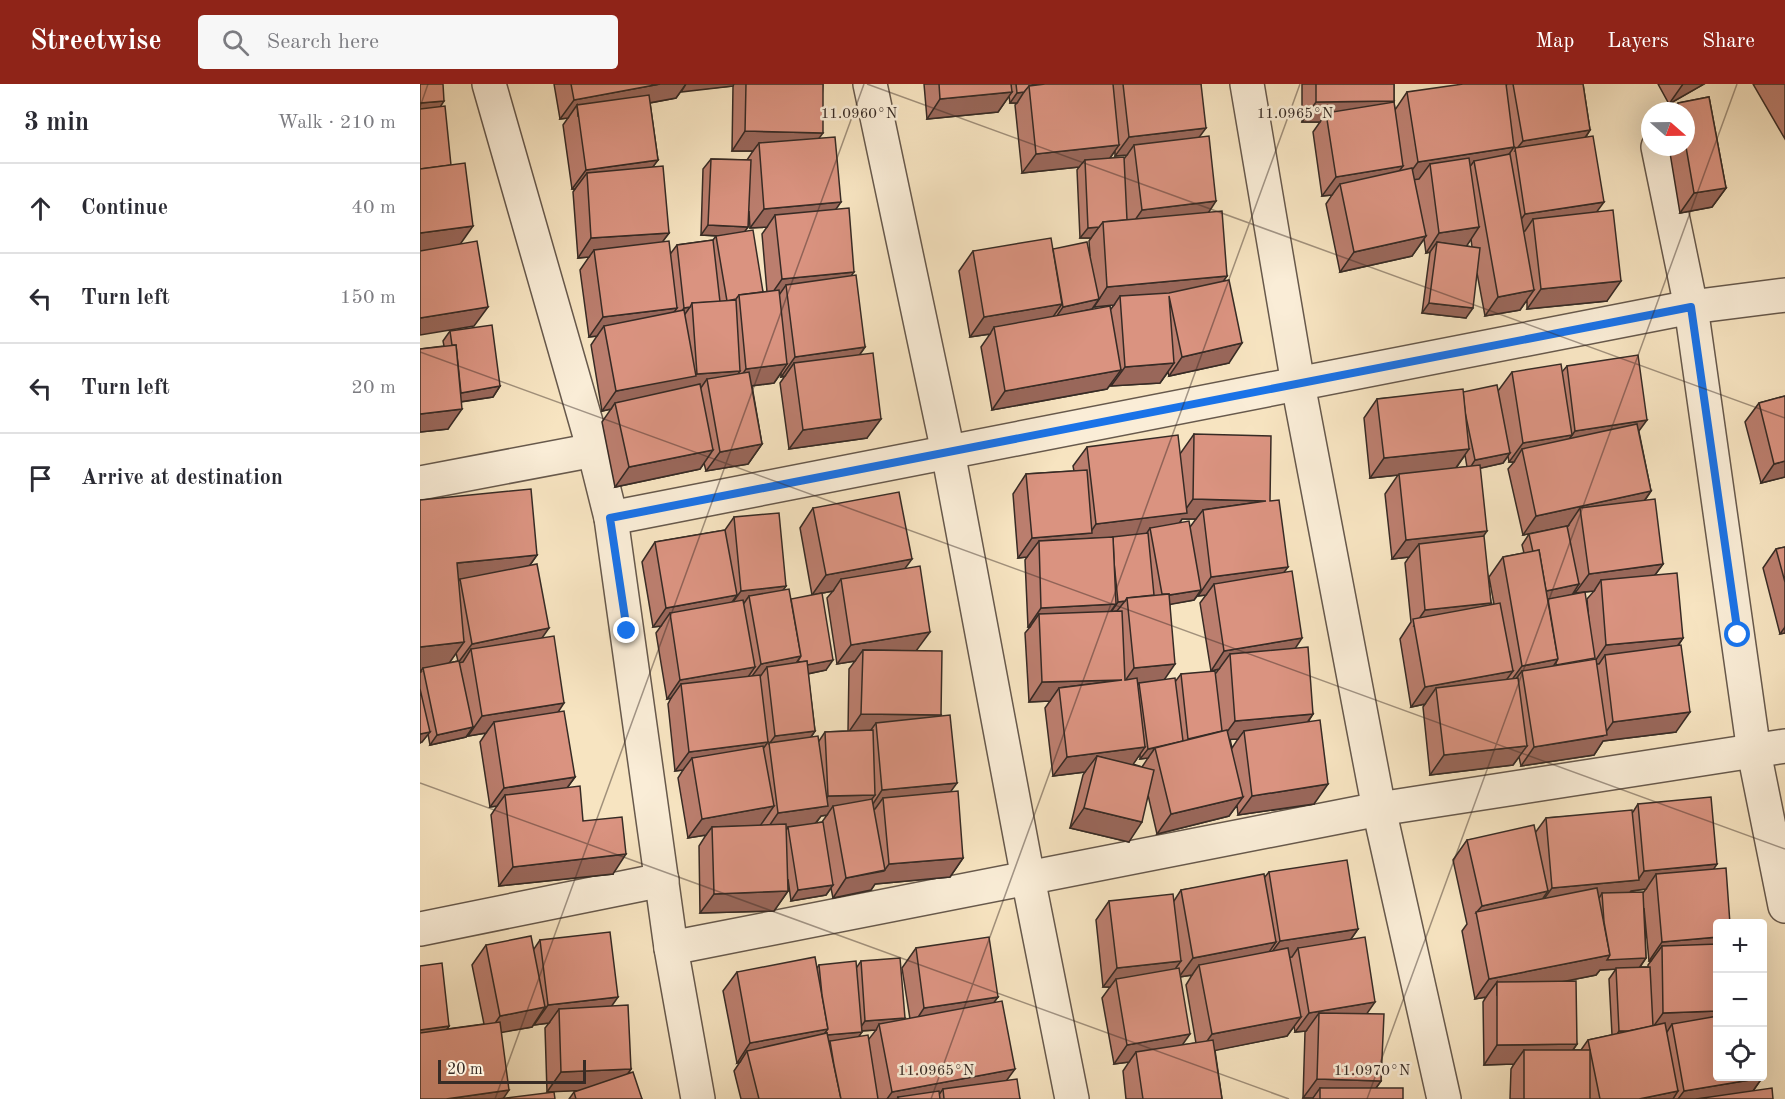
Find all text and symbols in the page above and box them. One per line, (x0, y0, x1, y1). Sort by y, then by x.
search box (198, 15, 618, 69)
icon: search (219, 26, 252, 59)
text: Streetwise (30, 28, 162, 56)
text: Search here (267, 31, 379, 53)
text: Map (1535, 31, 1574, 52)
text: Layers (1607, 31, 1669, 52)
text: Share (1702, 31, 1755, 52)
north arrow (1641, 102, 1695, 156)
text: 11.0960°N (821, 107, 898, 122)
text: 11.0965°N (1257, 107, 1334, 122)
text: 3 min (24, 110, 89, 136)
text: Walk · 210 m (277, 113, 396, 133)
icon: ahead (24, 192, 57, 225)
text: Continue (81, 197, 168, 219)
text: 40 m (351, 198, 396, 218)
icon: left (24, 282, 57, 315)
text: Turn left (81, 287, 170, 309)
text: 150 m (340, 288, 396, 308)
icon: left (24, 372, 57, 405)
text: Turn left (81, 377, 170, 399)
text: 20 m (351, 378, 396, 398)
icon: arrive (24, 462, 57, 495)
text: Arrive at destination (81, 467, 283, 489)
route end (613, 617, 639, 643)
route start (1724, 621, 1750, 647)
map controls (1713, 919, 1767, 1081)
button: + (1713, 919, 1767, 973)
button: − (1713, 973, 1767, 1027)
button: locate (1713, 1027, 1767, 1081)
scale bar (438, 1057, 586, 1084)
text: 20 m (447, 1062, 483, 1078)
text: 11.0965°N (898, 1064, 975, 1079)
text: 11.0970°N (1334, 1064, 1411, 1079)

